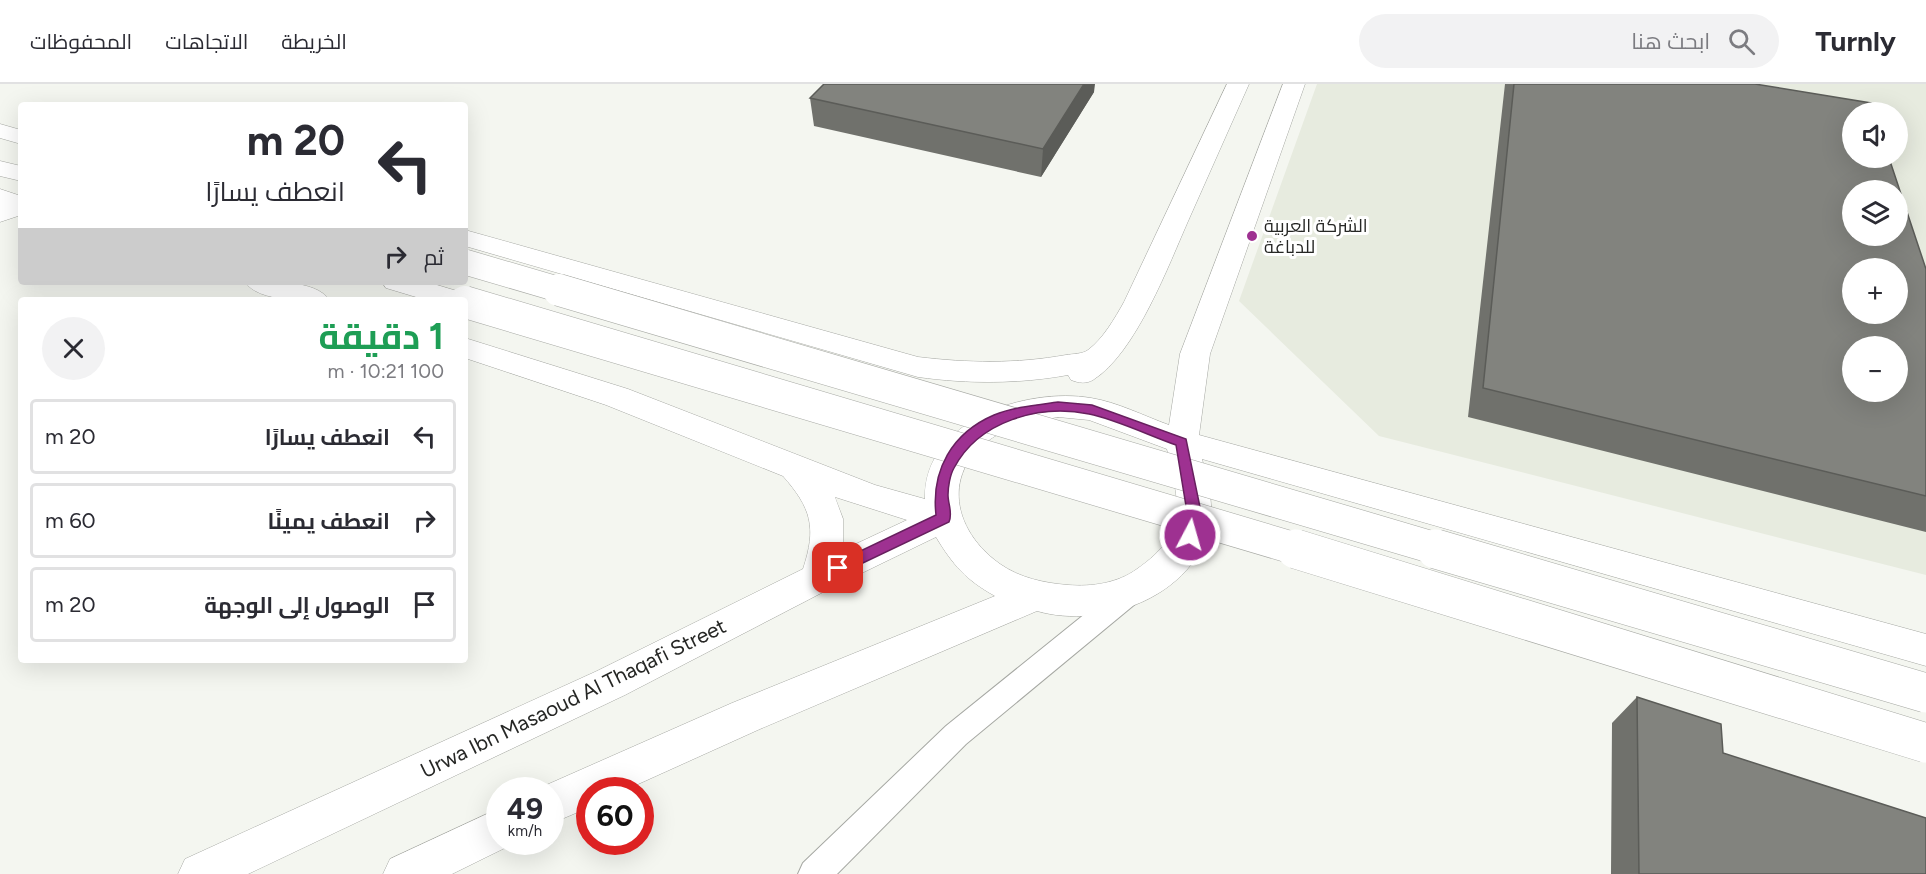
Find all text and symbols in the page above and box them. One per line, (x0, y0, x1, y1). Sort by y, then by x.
search box (1359, 14, 1779, 68)
text: Turnly (1815, 24, 1896, 58)
icon: search (1725, 25, 1758, 58)
text: ابحث هنا (1631, 28, 1710, 55)
text: المحفوظات (30, 29, 132, 54)
text: الاتجاهات (165, 29, 248, 54)
text: الخريطة (281, 29, 347, 54)
map controls (1842, 102, 1908, 402)
button: sound (1842, 102, 1908, 168)
text: 20 m (247, 115, 345, 166)
icon: left (366, 126, 444, 204)
text: انعطف يسارًا (205, 175, 345, 208)
button: layers (1842, 180, 1908, 246)
place label: الشركة العربية للدباغة (1264, 215, 1368, 258)
marker: الشركة العربية للدباغة (1245, 229, 1259, 243)
icon: right (379, 240, 412, 273)
text: ثم (424, 244, 444, 271)
button: + (1842, 258, 1908, 324)
text: 1 دقيقة (318, 315, 444, 358)
button: close (42, 317, 105, 380)
button: − (1842, 336, 1908, 402)
text: 100 m · 10:21 (328, 359, 444, 383)
icon: left (408, 420, 441, 453)
text: 20 m (45, 423, 96, 450)
text: انعطف يسارًا (265, 424, 390, 451)
position arrow (1158, 503, 1222, 567)
icon: right (408, 504, 441, 537)
text: 60 m (45, 507, 96, 534)
text: انعطف يمينًا (267, 508, 390, 535)
pin (812, 542, 863, 593)
icon: arrive (821, 551, 854, 584)
icon: arrive (408, 588, 441, 621)
text: 20 m (45, 591, 96, 618)
text: الوصول إلى الوجهة (204, 592, 390, 619)
street label: Urwa Ibn Masaoud Al Thaqafi Street (416, 613, 730, 783)
speed limit sign: 60 (576, 777, 654, 855)
text: 49 (507, 790, 543, 827)
text: km/h (508, 822, 542, 840)

